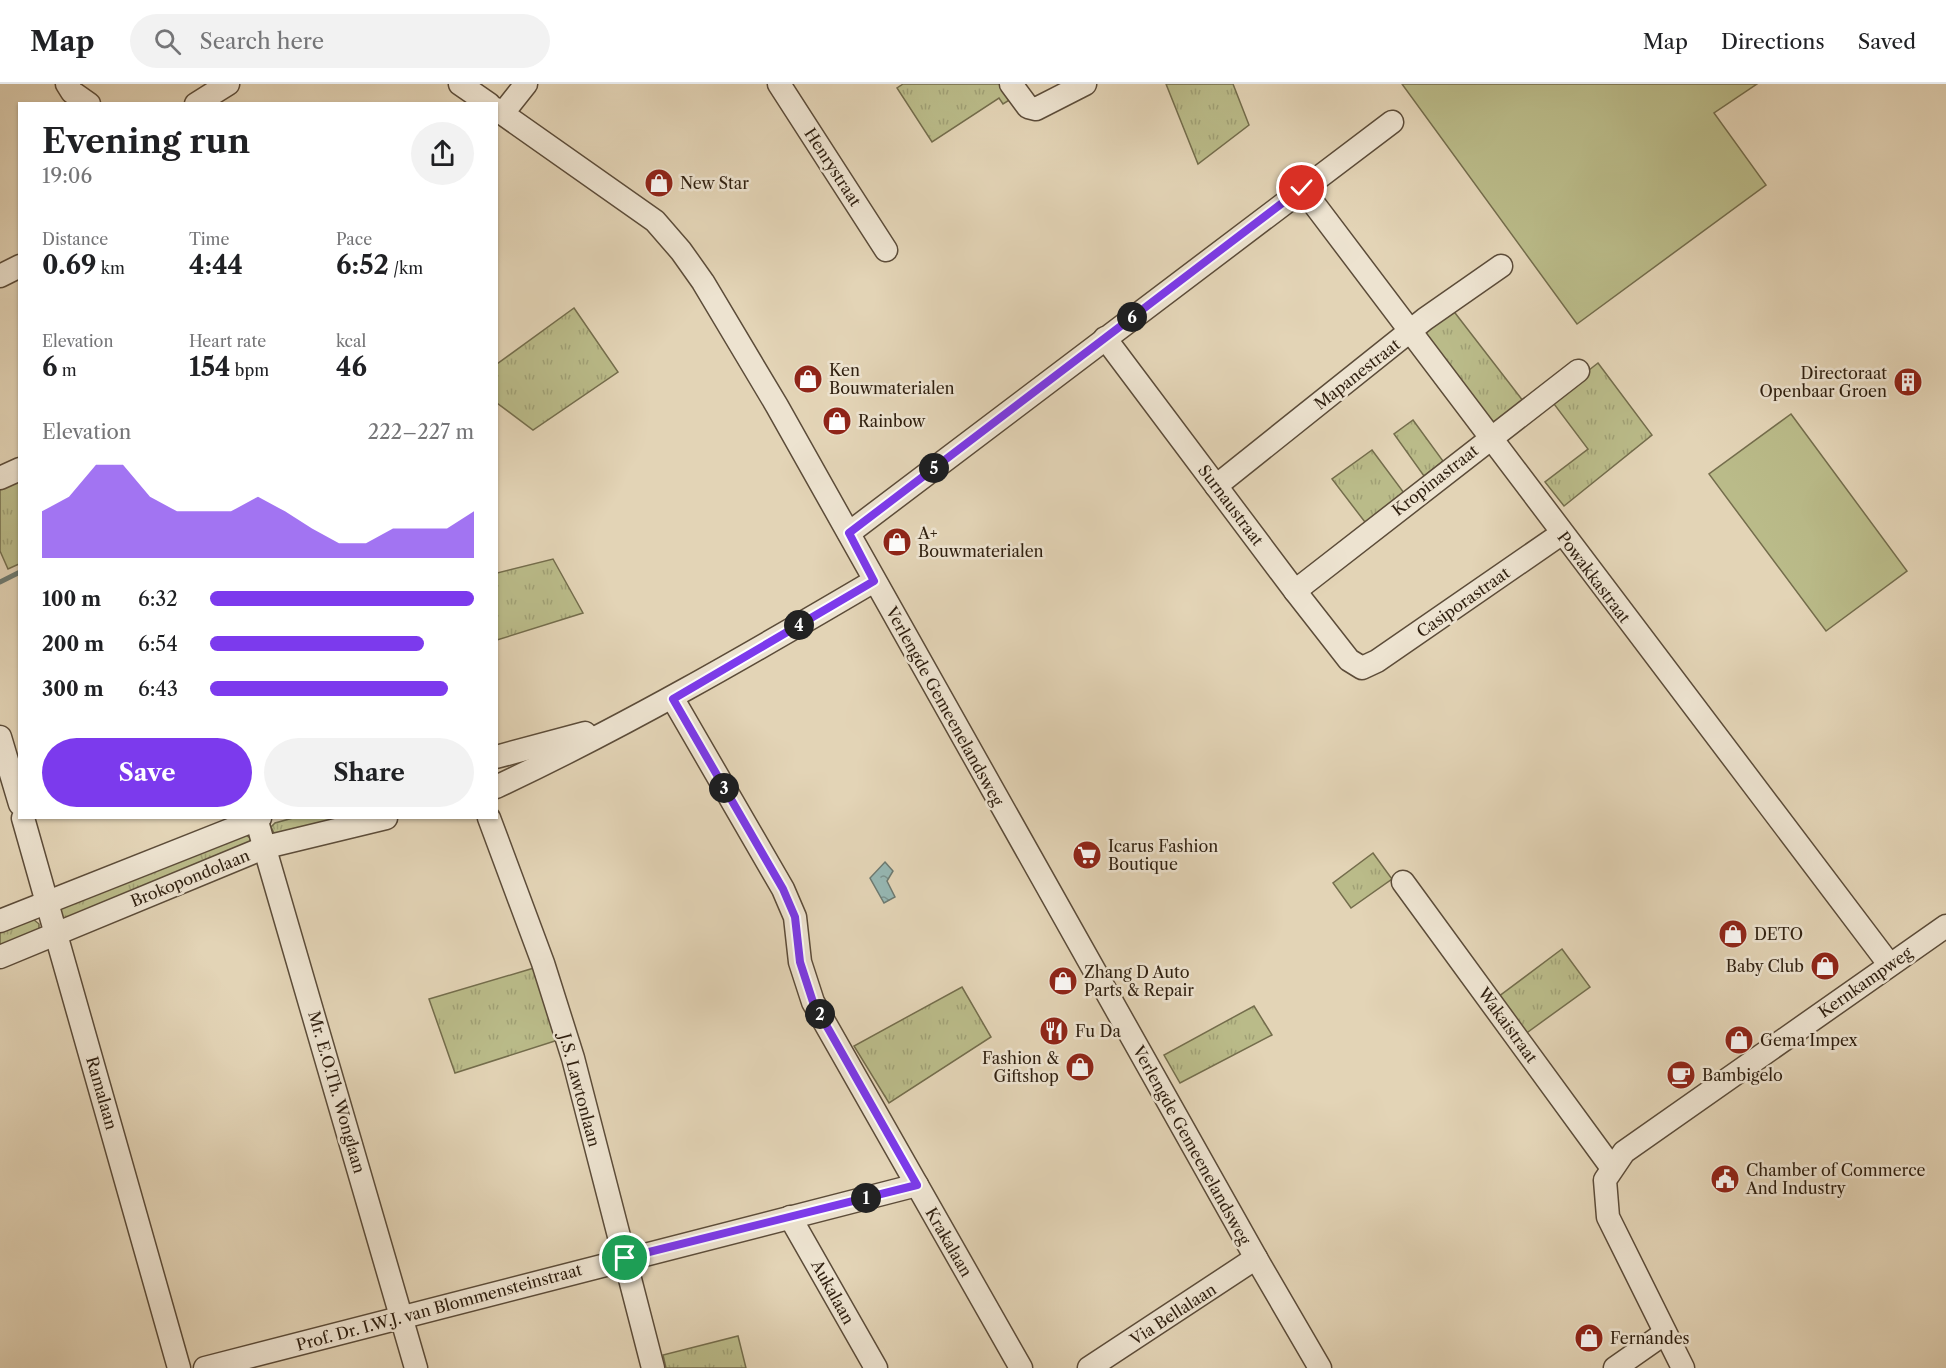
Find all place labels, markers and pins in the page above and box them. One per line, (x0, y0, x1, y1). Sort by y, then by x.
pin (1276, 162, 1327, 213)
shop icon: New Star (643, 167, 675, 199)
place label: New Star (680, 173, 749, 193)
pin: 6 (1117, 302, 1147, 332)
place label: Ken Bouwmaterialen (829, 360, 955, 398)
shop icon: Ken Bouwmaterialen (792, 363, 824, 395)
place label: Directoraat Openbaar Groen (1759, 363, 1887, 401)
building icon: Directoraat Openbaar Groen (1892, 366, 1924, 398)
shop icon: Rainbow (821, 405, 853, 437)
place label: Rainbow (858, 411, 926, 431)
pin: 5 (919, 453, 949, 483)
place label: A+ Bouwmaterialen (917, 523, 1044, 561)
shop icon: A+ Bouwmaterialen (881, 526, 913, 558)
pin: 4 (784, 610, 814, 640)
pin: 3 (709, 773, 739, 803)
place label: Icarus Fashion Boutique (1108, 836, 1218, 874)
supermarket icon: Icarus Fashion Boutique (1071, 839, 1103, 871)
shop icon: DETO (1717, 918, 1749, 950)
place label: DETO (1754, 924, 1803, 944)
shop icon: Baby Club (1809, 950, 1841, 982)
place label: Baby Club (1726, 956, 1804, 976)
place label: Zhang D Auto Parts & Repair (1084, 962, 1194, 1000)
shop icon: Zhang D Auto Parts & Repair (1047, 965, 1079, 997)
pin: 2 (805, 999, 835, 1029)
restaurant icon: Fu Da (1038, 1015, 1070, 1047)
place label: Fu Da (1075, 1021, 1121, 1041)
shop icon: Gema Impex (1723, 1024, 1755, 1056)
place label: Gema Impex (1760, 1030, 1858, 1050)
place label: Fashion & Giftshop (982, 1048, 1059, 1086)
shop icon: Fashion & Giftshop (1064, 1051, 1096, 1083)
cafe icon: Bambigelo (1665, 1059, 1697, 1091)
place label: Bambigelo (1702, 1065, 1783, 1085)
place label: Chamber of Commerce And Industry (1745, 1160, 1926, 1198)
public building icon: Chamber of Commerce And Industry (1709, 1163, 1741, 1195)
pin: 1 (851, 1183, 881, 1213)
pin (599, 1232, 650, 1283)
shop icon: Fernandes (1573, 1322, 1605, 1354)
place label: Fernandes (1610, 1328, 1690, 1348)

